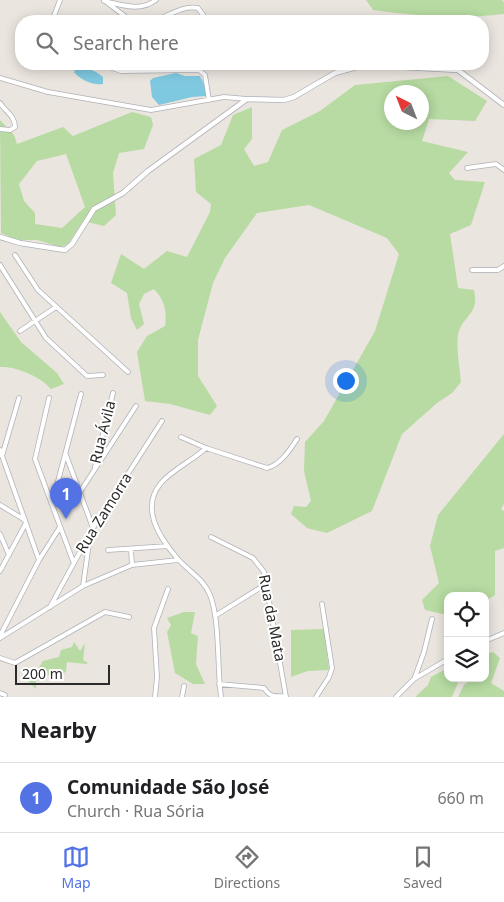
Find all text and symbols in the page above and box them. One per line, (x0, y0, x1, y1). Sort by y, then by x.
search box (15, 15, 489, 70)
icon: search (33, 29, 61, 57)
text: Search here (73, 30, 179, 56)
north arrow (384, 85, 429, 130)
your location (333, 368, 359, 394)
street label: Rua Ávila (85, 398, 120, 465)
street label: Rua Zamorra (70, 468, 136, 557)
pin: 1 (50, 478, 82, 519)
street label: Rua da Mata (255, 573, 291, 663)
map controls (444, 592, 489, 682)
button: locate (444, 592, 489, 637)
button: layers (444, 637, 489, 682)
scale bar (15, 662, 110, 685)
text: 200 m (22, 664, 63, 683)
text: Nearby (20, 716, 96, 744)
text: Comunidade São José (67, 774, 269, 800)
text: 1 (31, 787, 41, 809)
text: 660 m (437, 787, 484, 809)
text: Church · Rua Sória (67, 800, 205, 822)
tab: Map (62, 843, 91, 892)
tab: Directions (214, 843, 280, 892)
tab: Saved (403, 843, 442, 892)

